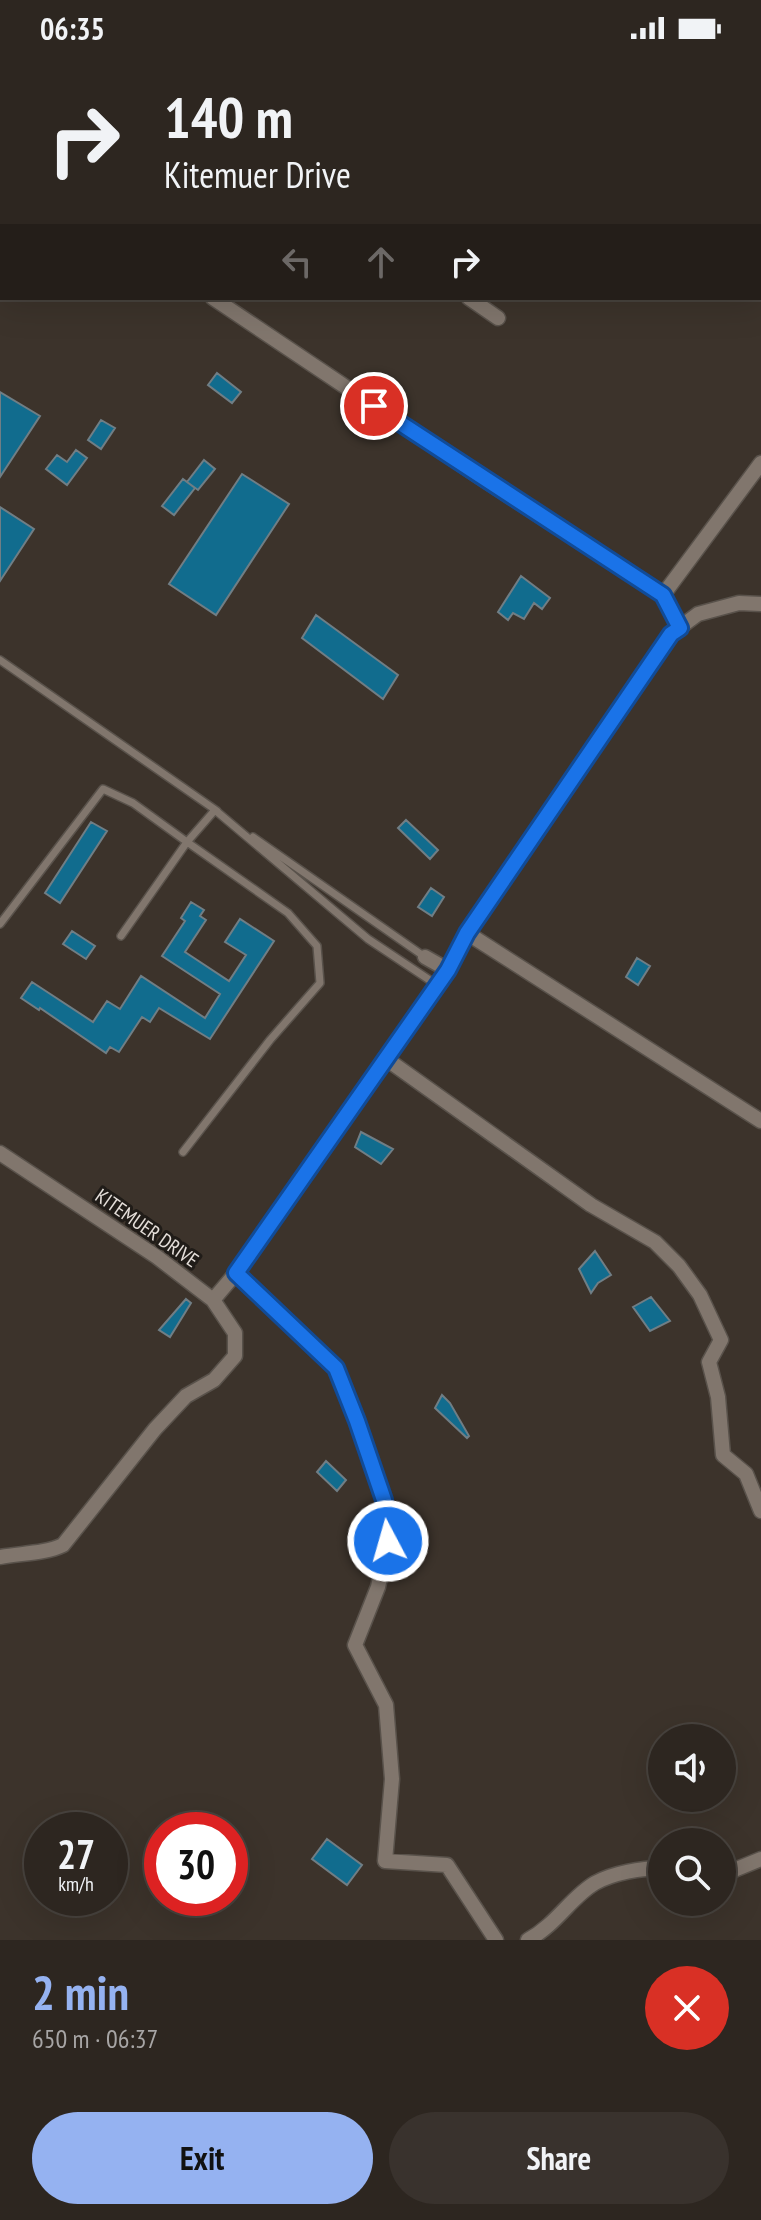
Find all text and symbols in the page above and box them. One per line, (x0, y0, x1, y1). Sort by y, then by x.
text: 06:35 (40, 9, 105, 48)
text: 140 m (164, 81, 293, 153)
icon: right (32, 88, 136, 192)
text: Kitemuer Drive (164, 151, 351, 198)
icon: left (275, 240, 319, 284)
icon: ahead (359, 240, 403, 284)
icon: right (443, 240, 487, 284)
pin (340, 372, 408, 440)
icon: arrive (352, 384, 396, 428)
street label: KITEMUER DRIVE (90, 1183, 204, 1273)
position arrow (346, 1499, 430, 1583)
map controls (648, 1724, 736, 1916)
button: sound (648, 1724, 736, 1812)
speed limit sign: 30 (144, 1812, 248, 1916)
text: 27 (57, 1828, 95, 1880)
button: search (648, 1828, 736, 1916)
text: km/h (58, 1871, 94, 1897)
text: 2 min (32, 1961, 129, 2023)
button: close (645, 1966, 729, 2050)
text: 650 m · 06:37 (32, 2022, 158, 2055)
button: Exit (32, 2112, 373, 2204)
button: Share (389, 2112, 729, 2204)

